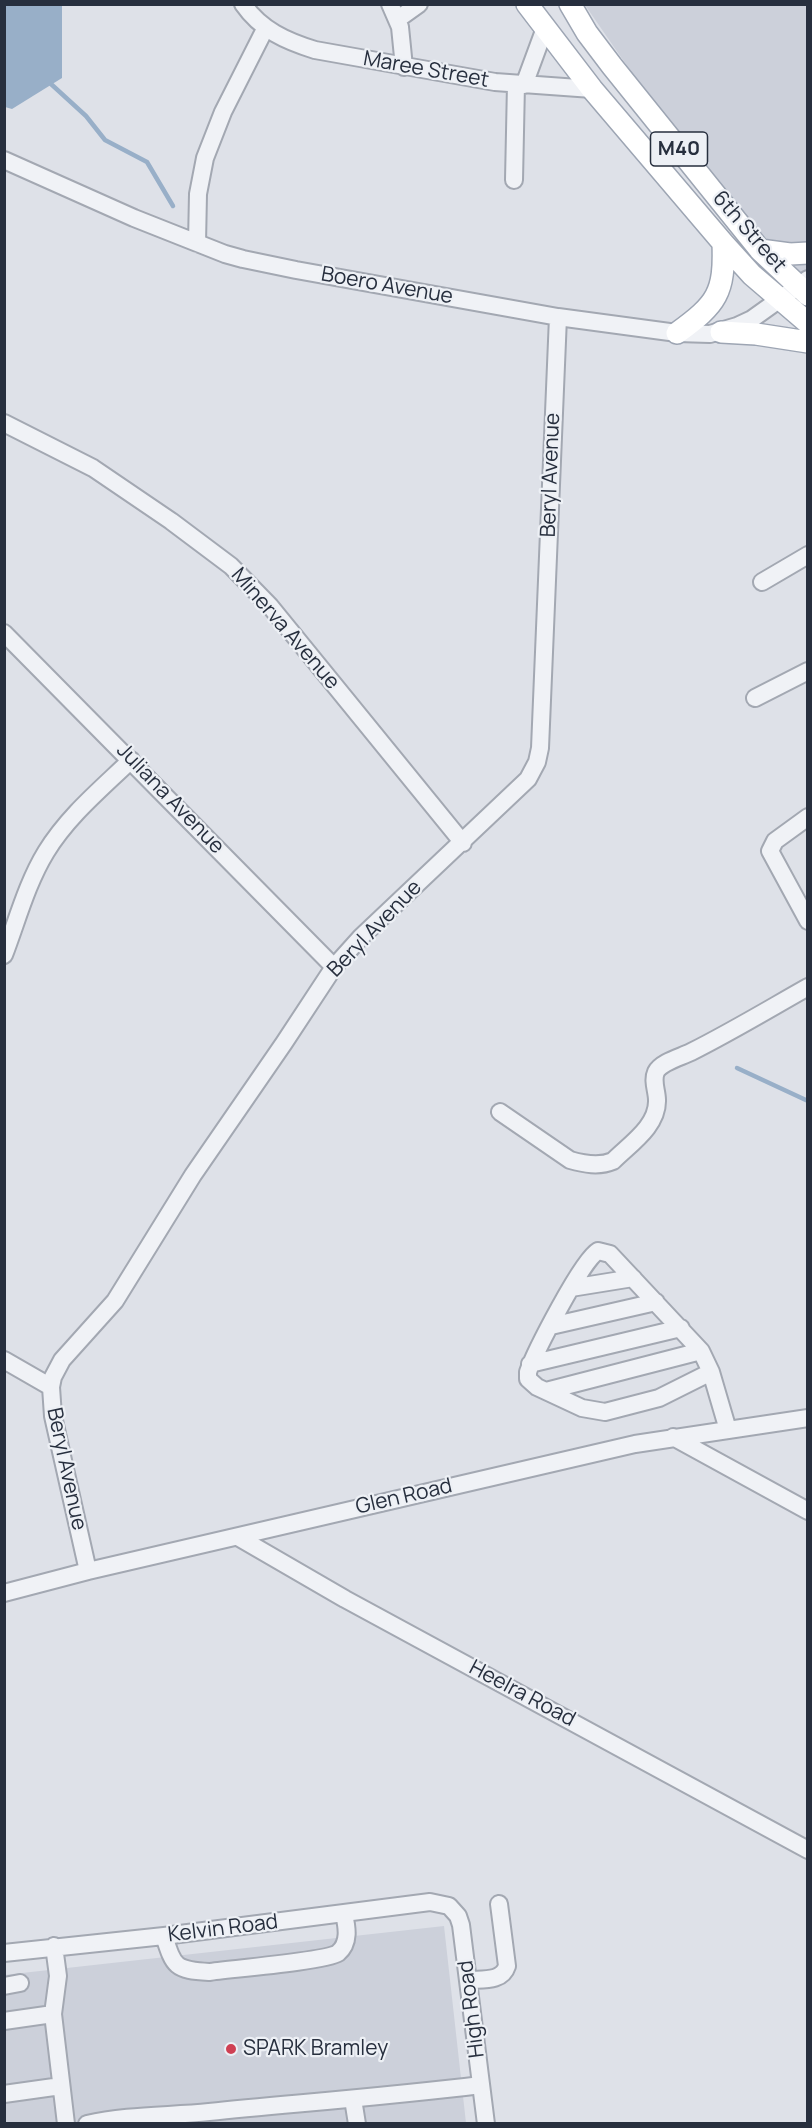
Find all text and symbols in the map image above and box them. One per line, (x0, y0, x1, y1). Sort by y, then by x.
street label: Maree Street (361, 47, 491, 93)
road number: M40 (650, 132, 708, 166)
street label: 6th Street (707, 186, 791, 278)
street label: Boero Avenue (319, 262, 455, 310)
street label: Beryl Avenue (536, 412, 566, 538)
street label: Minerva Avenue (225, 563, 345, 695)
street label: Juliana Avenue (111, 738, 229, 860)
street label: Beryl Avenue (323, 875, 427, 983)
street label: Beryl Avenue (41, 1405, 91, 1533)
street label: Glen Road (353, 1474, 455, 1520)
street label: Heelra Road (465, 1656, 579, 1732)
street label: Kelvin Road (166, 1910, 280, 1948)
street label: High Road (454, 1959, 490, 2059)
place label: SPARK Bramley (243, 2036, 388, 2062)
marker: SPARK Bramley (224, 2042, 238, 2056)

